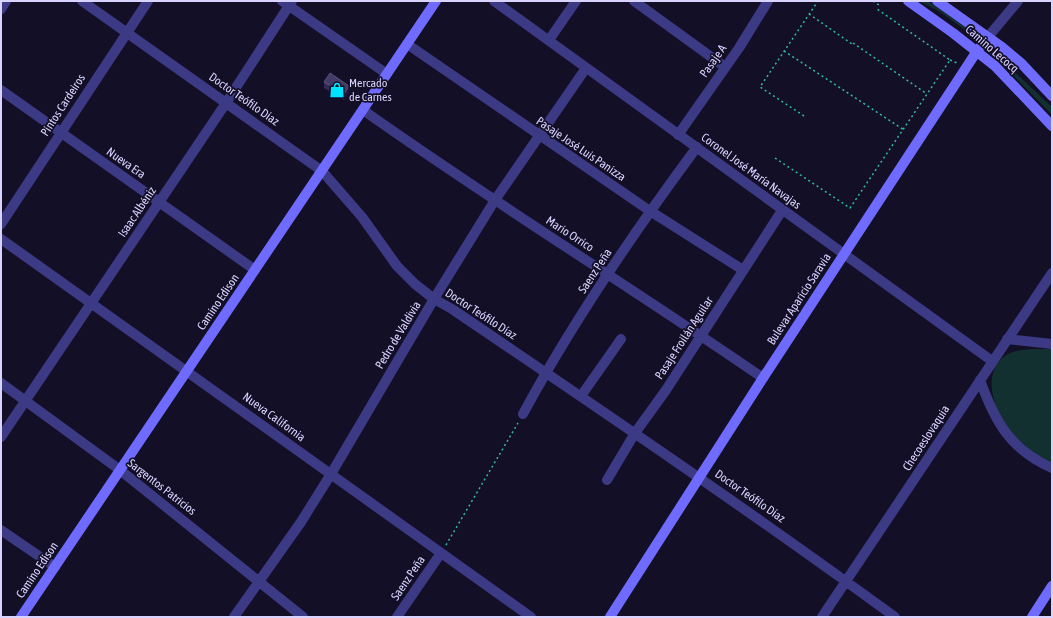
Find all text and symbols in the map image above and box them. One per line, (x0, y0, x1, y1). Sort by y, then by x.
street label: Camino Lecocq (963, 22, 1021, 76)
street label: Pasaje A (697, 42, 729, 80)
street label: Doctor Teófilo Díaz (206, 70, 282, 129)
street label: Pintos Cardeiros (38, 71, 88, 139)
place label: Mercado de Carnes (349, 76, 392, 104)
shop icon: Mercado de Carnes (328, 81, 346, 99)
street label: Pasaje José Luis Panizza (534, 114, 628, 184)
street label: Coronel José María Navajas (698, 130, 804, 212)
street label: Nueva Era (104, 145, 148, 181)
street label: Isaac Albéniz (115, 184, 159, 240)
street label: Mario Orrico (543, 213, 597, 255)
street label: Saenz Peña (575, 246, 615, 296)
street label: Bulevar Aparicio Saravia (764, 251, 834, 347)
street label: Camino Edison (194, 271, 242, 333)
street label: Doctor Teófilo Díaz (443, 286, 520, 343)
street label: Pasaje Froilán Aguilar (652, 294, 716, 382)
street label: Pedro de Valdivia (372, 299, 424, 371)
street label: Nueva California (240, 390, 308, 444)
street label: Checoeslovaquia (900, 403, 952, 473)
street label: Sargentos Patricios (125, 456, 199, 518)
street label: Doctor Teófilo Díaz (712, 467, 788, 526)
street label: Camino Edison (13, 539, 61, 601)
street label: Saenz Peña (388, 553, 428, 603)

